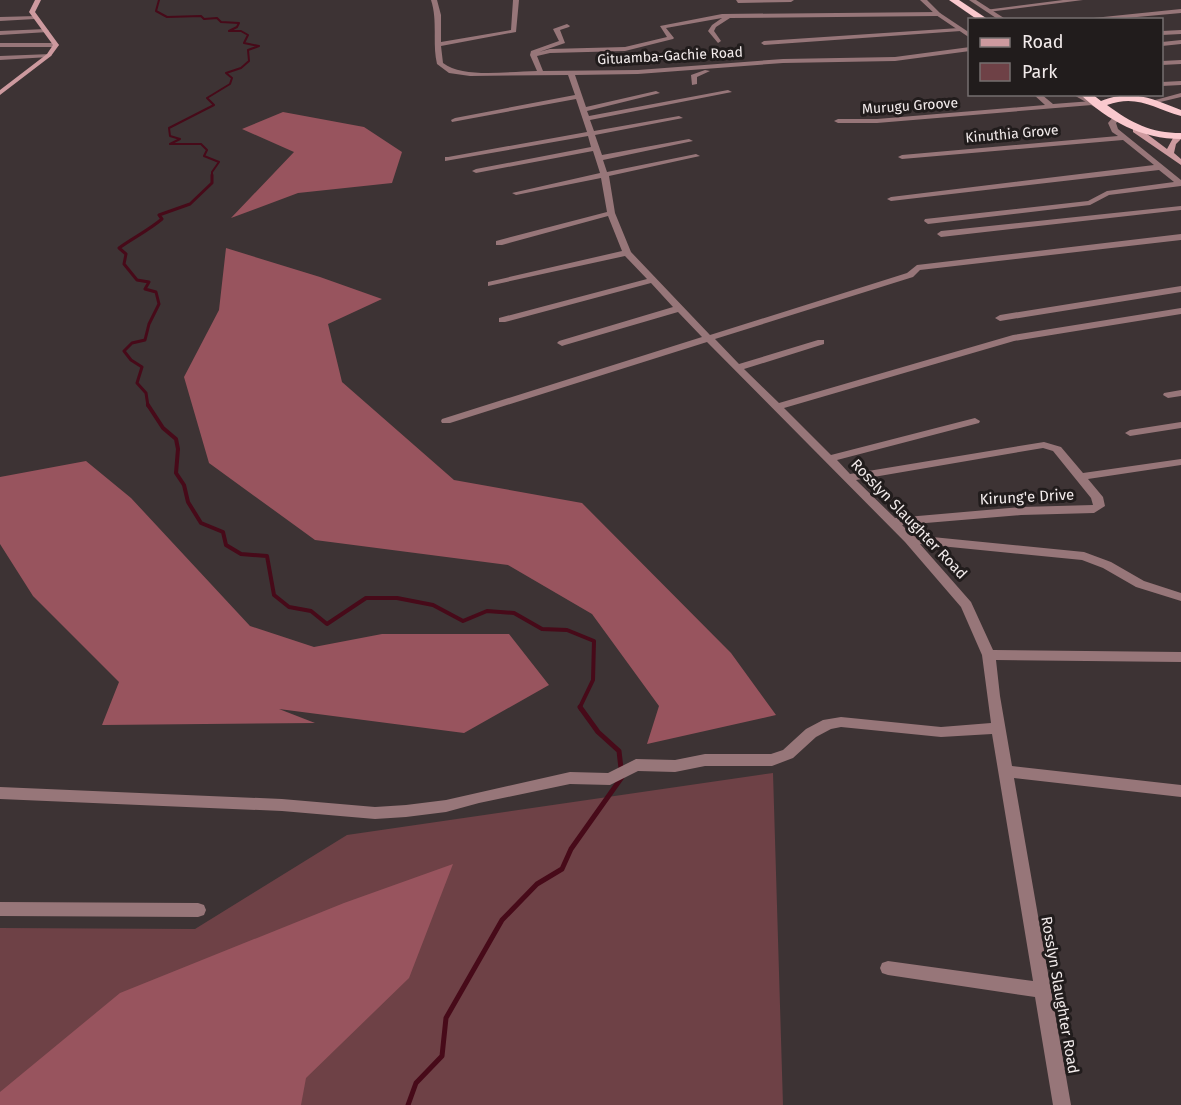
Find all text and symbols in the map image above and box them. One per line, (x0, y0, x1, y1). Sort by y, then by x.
legend (968, 18, 1163, 96)
text: Road (1022, 31, 1064, 53)
street label: Gituamba-Gachie Road (597, 44, 743, 68)
text: Park (1022, 61, 1058, 83)
street label: Murugu Groove (861, 94, 959, 118)
street label: Kinuthia Grove (965, 121, 1059, 147)
street label: Rosslyn Slaughter Road (847, 455, 971, 583)
street label: Kirung'e Drive (979, 486, 1075, 508)
street label: Rosslyn Slaughter Road (1037, 915, 1083, 1075)

